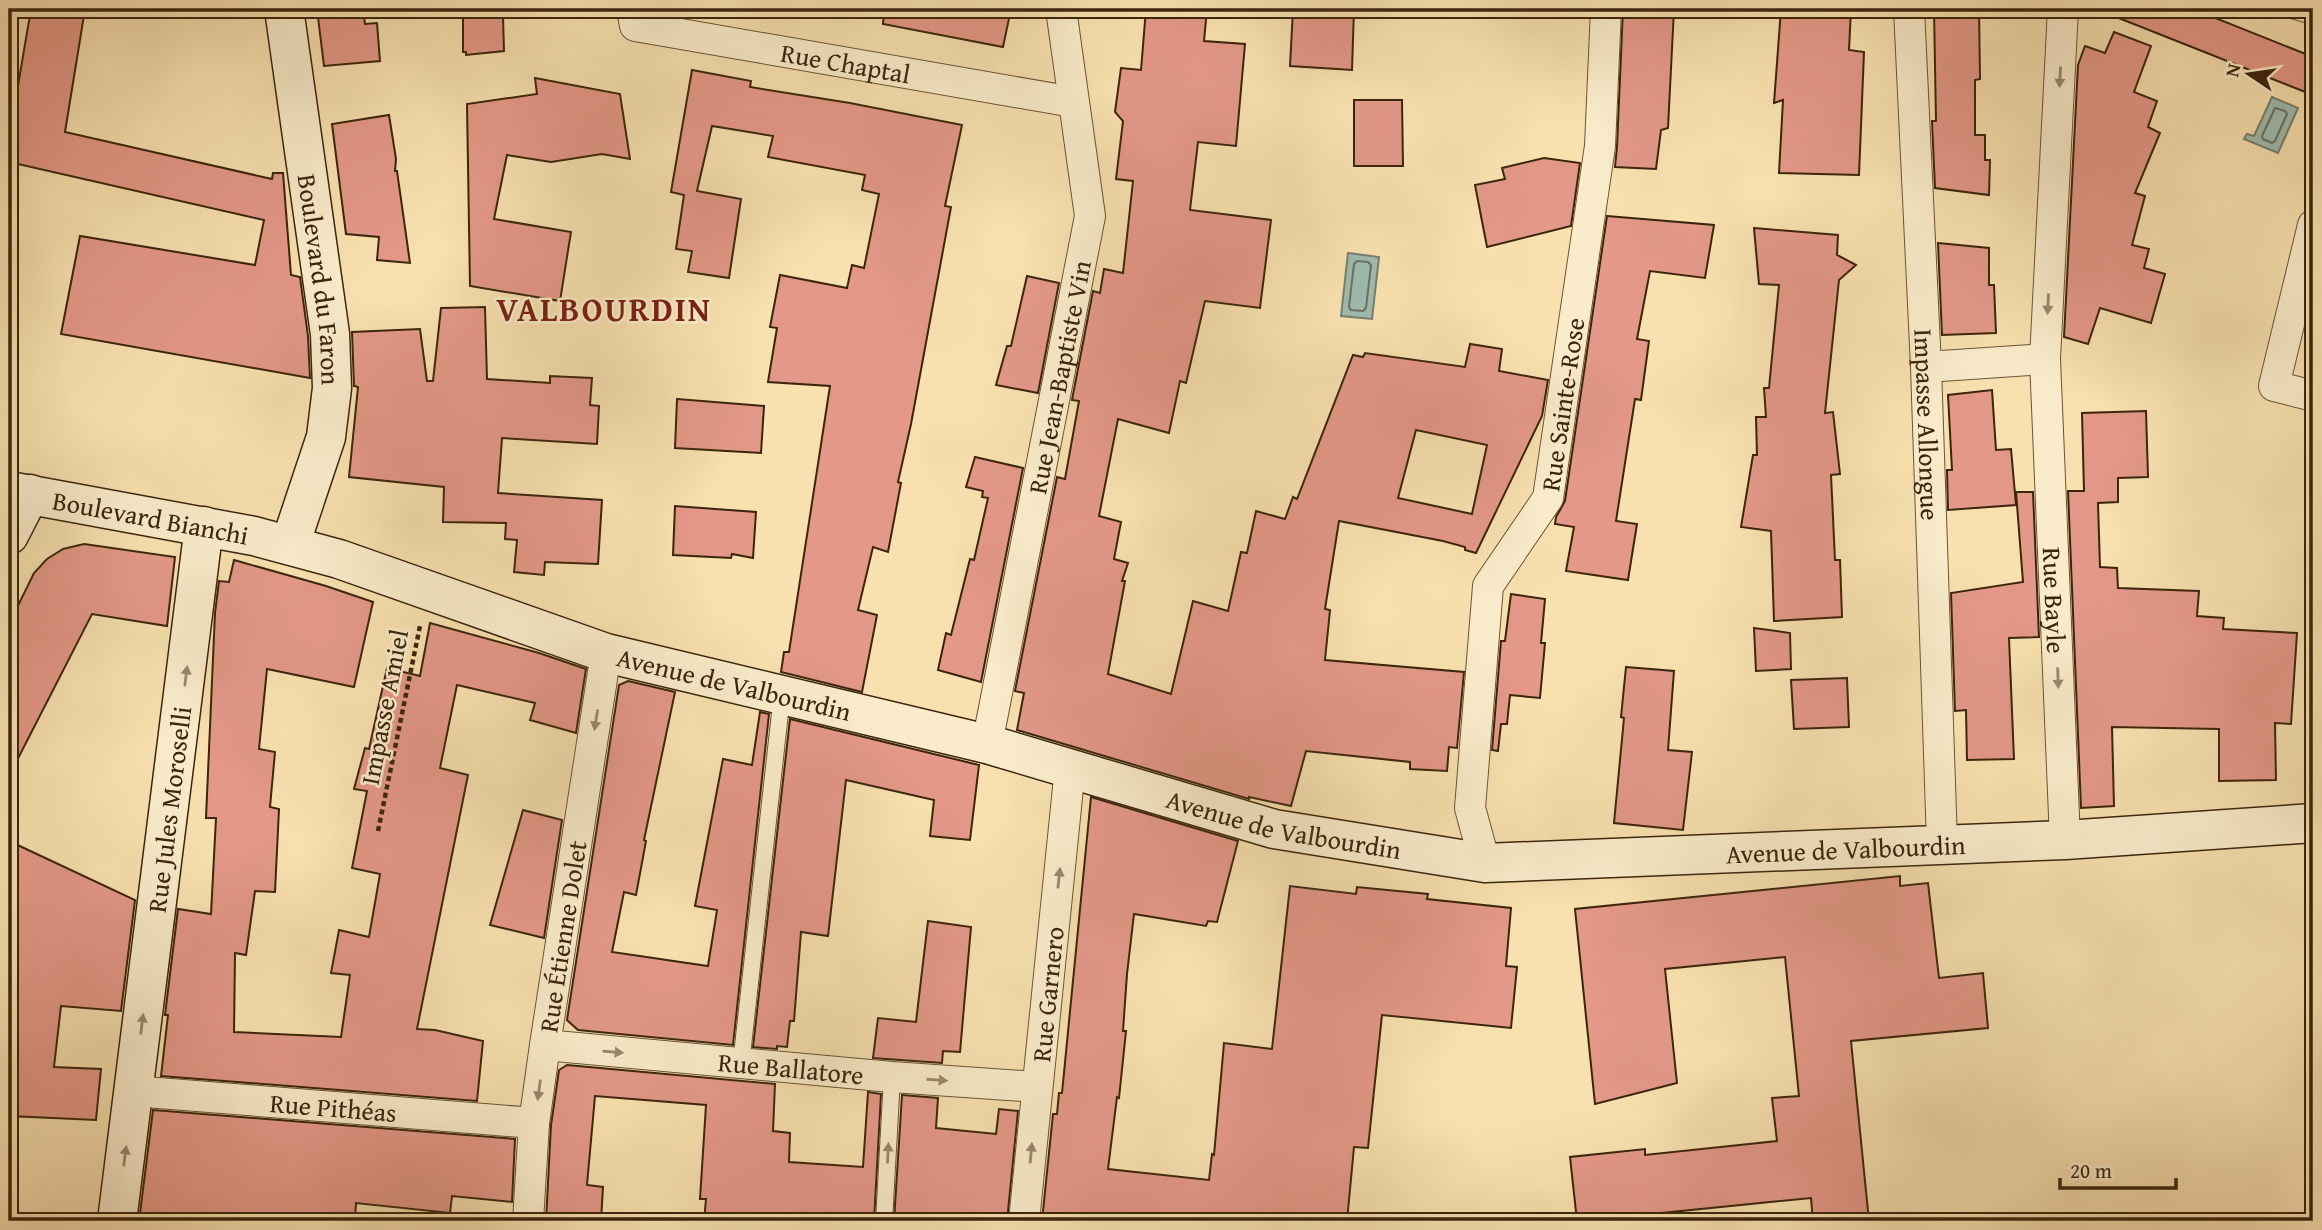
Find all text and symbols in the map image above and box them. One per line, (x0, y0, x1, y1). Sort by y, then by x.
street label: Rue Chaptal (778, 32, 913, 93)
north arrow (2214, 38, 2284, 108)
text: N (2217, 61, 2248, 80)
one-way arrow (2054, 66, 2065, 88)
street label: Boulevard du Faron (288, 171, 351, 386)
street label: Rue Jean-Baptiste Vin (1017, 256, 1101, 497)
district label: VALBOURDIN (496, 285, 712, 333)
one-way arrow (2042, 293, 2053, 315)
street label: Rue Sainte-Rose (1530, 315, 1594, 494)
street label: Impasse Allongue (1905, 328, 1951, 521)
street label: Boulevard Bianchi (49, 480, 252, 554)
street label: Rue Bayle (2033, 546, 2077, 654)
street label: Impasse Amiel (350, 626, 418, 788)
street label: Avenue de Valbourdin (613, 637, 856, 731)
one-way arrow (180, 665, 191, 687)
one-way arrow (2052, 667, 2063, 689)
street label: Rue Jules Moroselli (136, 704, 201, 915)
one-way arrow (590, 709, 601, 731)
street label: Avenue de Valbourdin (1162, 779, 1404, 869)
street label: Avenue de Valbourdin (1725, 824, 1967, 873)
street label: Rue Étienne Dolet (528, 838, 596, 1035)
one-way arrow (1054, 867, 1065, 889)
street label: Rue Garnero (1021, 925, 1073, 1064)
one-way arrow (136, 1013, 147, 1035)
street label: Rue Ballatore (716, 1042, 865, 1094)
one-way arrow (602, 1047, 624, 1058)
one-way arrow (926, 1075, 948, 1086)
one-way arrow (533, 1080, 544, 1102)
street label: Rue Pithéas (269, 1083, 398, 1131)
one-way arrow (883, 1142, 894, 1164)
one-way arrow (1025, 1142, 1036, 1164)
one-way arrow (120, 1145, 131, 1167)
scale bar (2060, 1146, 2175, 1190)
text: 20 m (2070, 1155, 2112, 1186)

